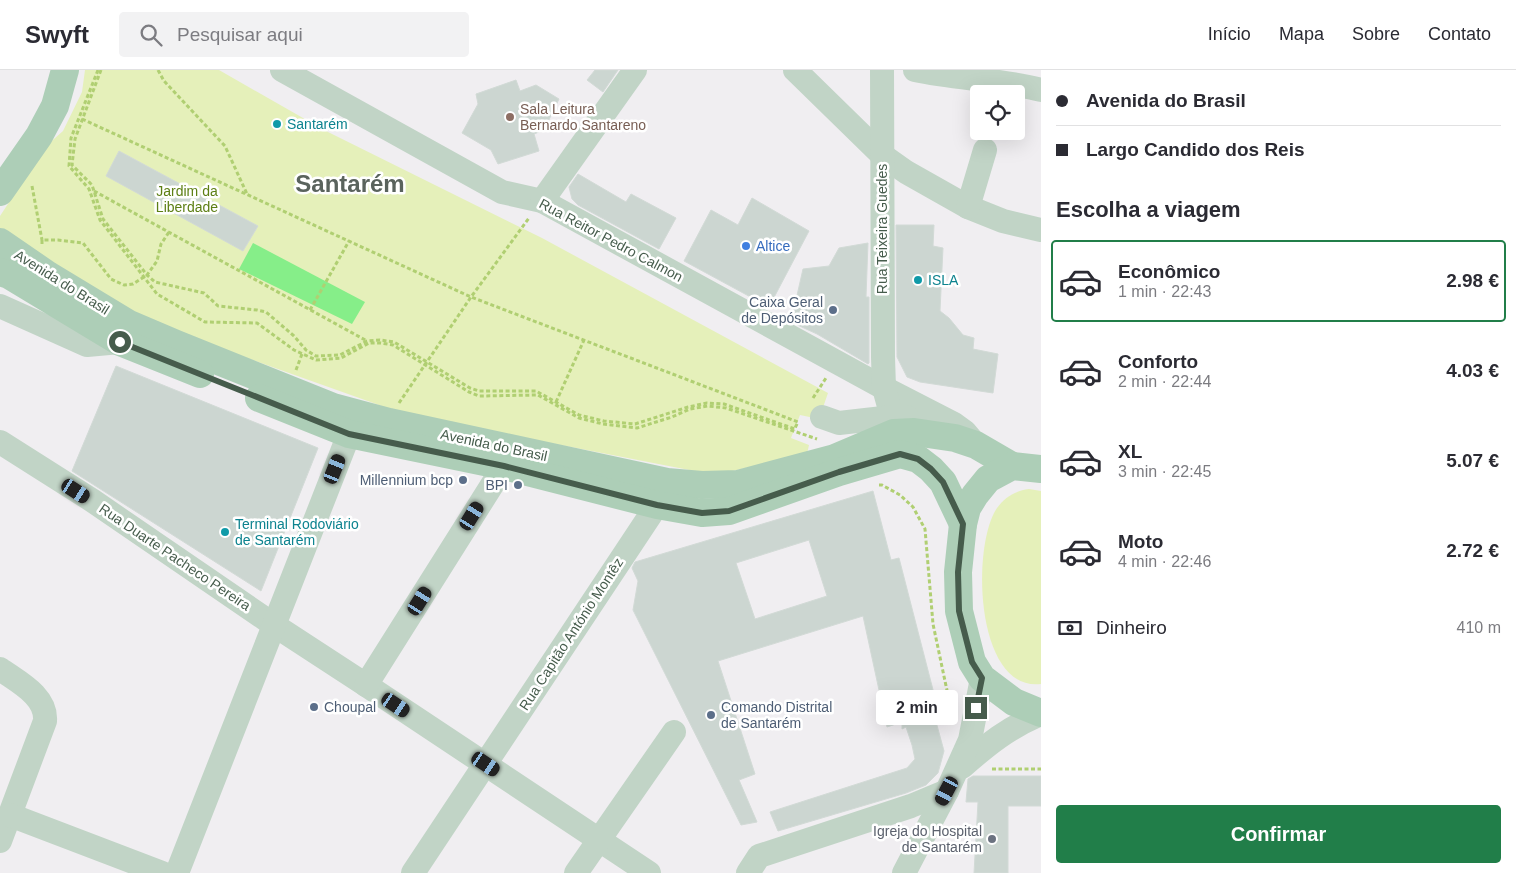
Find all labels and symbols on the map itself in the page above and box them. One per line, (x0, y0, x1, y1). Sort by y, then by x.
place label: Sala Leitura Bernardo Santareno (520, 101, 646, 133)
marker: Sala Leitura Bernardo Santareno (504, 111, 516, 123)
place label: Santarém (287, 116, 348, 132)
marker: Santarém (271, 118, 283, 130)
street label: Rua Teixeira Guedes (874, 164, 890, 294)
district label: Santarém (295, 170, 405, 197)
park label: Jardim da Liberdade (156, 183, 218, 215)
street label: Rua Reitor Pedro Calmon (536, 195, 686, 285)
place label: Altice (756, 238, 790, 254)
marker: Altice (740, 240, 752, 252)
street label: Avenida do Brasil (12, 246, 112, 318)
place label: ISLA (928, 272, 959, 288)
marker: ISLA (912, 274, 924, 286)
place label: Caixa Geral de Depósitos (741, 294, 823, 326)
marker: Caixa Geral de Depósitos (827, 304, 839, 316)
route start (109, 331, 131, 353)
street label: Avenida do Brasil (439, 426, 549, 464)
car (322, 452, 347, 486)
place label: Millennium bcp (360, 472, 453, 488)
marker: Millennium bcp (457, 474, 469, 486)
car (59, 477, 92, 505)
place label: BPI (485, 477, 508, 493)
marker: BPI (512, 479, 524, 491)
car (457, 499, 486, 533)
street label: Rua Duarte Pacheco Pereira (96, 500, 254, 614)
place label: Terminal Rodoviário de Santarém (235, 516, 359, 548)
marker: Terminal Rodoviário de Santarém (219, 526, 231, 538)
street label: Rua Capitão António Montêz (516, 555, 626, 713)
car (405, 584, 434, 618)
car (379, 690, 412, 720)
callout: 2 min (876, 690, 958, 726)
route end (965, 697, 987, 719)
place label: Choupal (324, 699, 376, 715)
place label: Comando Distrital de Santarém (721, 699, 832, 731)
marker: Choupal (308, 701, 320, 713)
marker: Comando Distrital de Santarém (705, 709, 717, 721)
car (469, 749, 502, 779)
car (933, 774, 960, 808)
place label: Igreja do Hospital de Santarém (873, 823, 982, 855)
marker: Igreja do Hospital de Santarém (986, 833, 998, 845)

